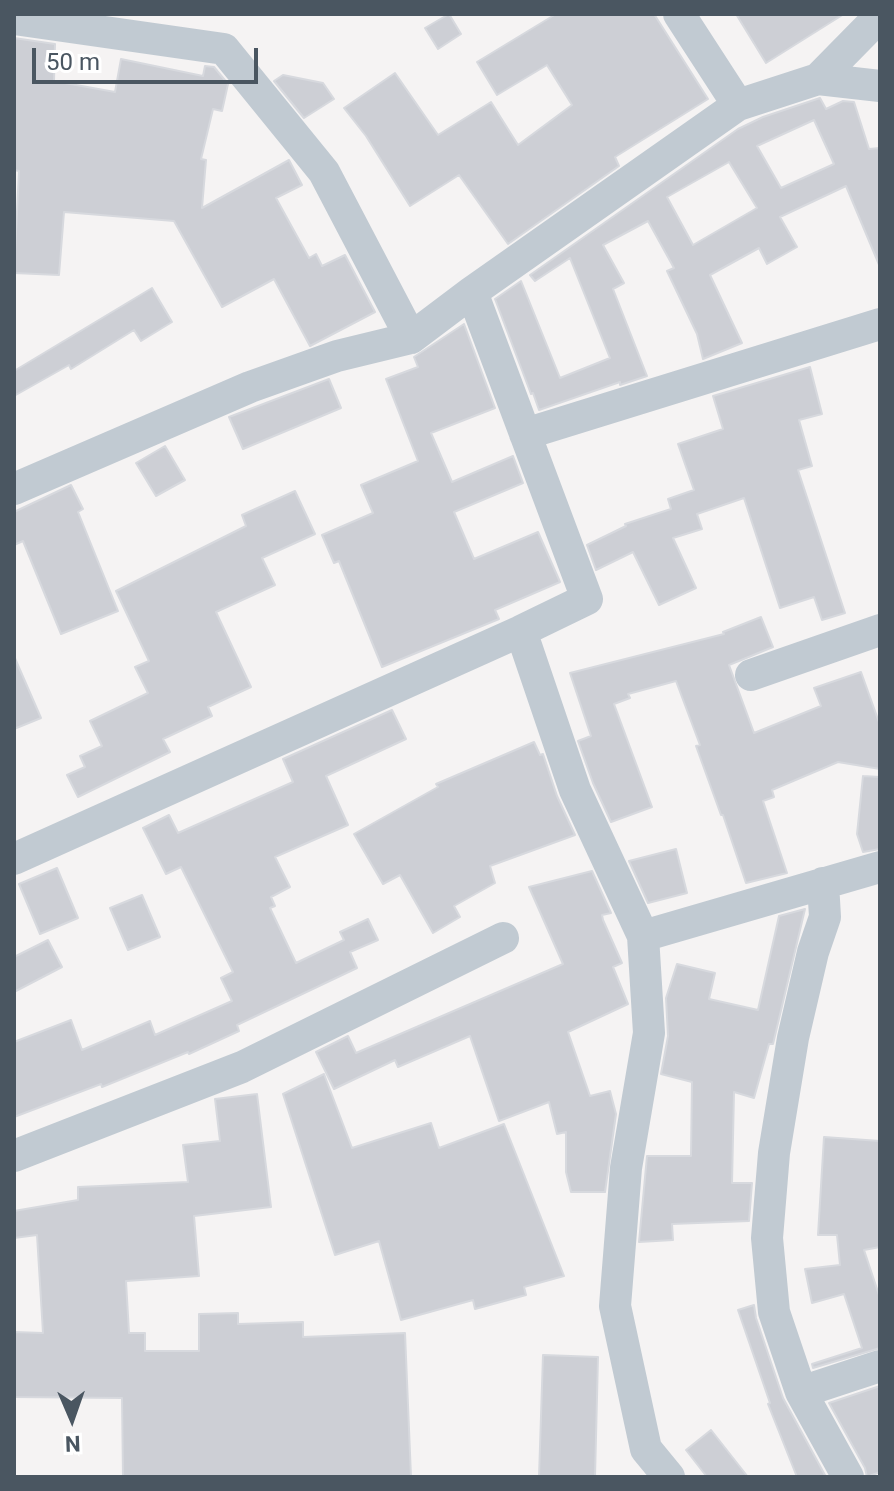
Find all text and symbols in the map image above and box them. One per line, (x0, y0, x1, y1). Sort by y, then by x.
scale bar (36, 32, 262, 82)
text: 50 m (46, 48, 100, 76)
north arrow (32, 1379, 112, 1459)
text: N (65, 1431, 81, 1456)

